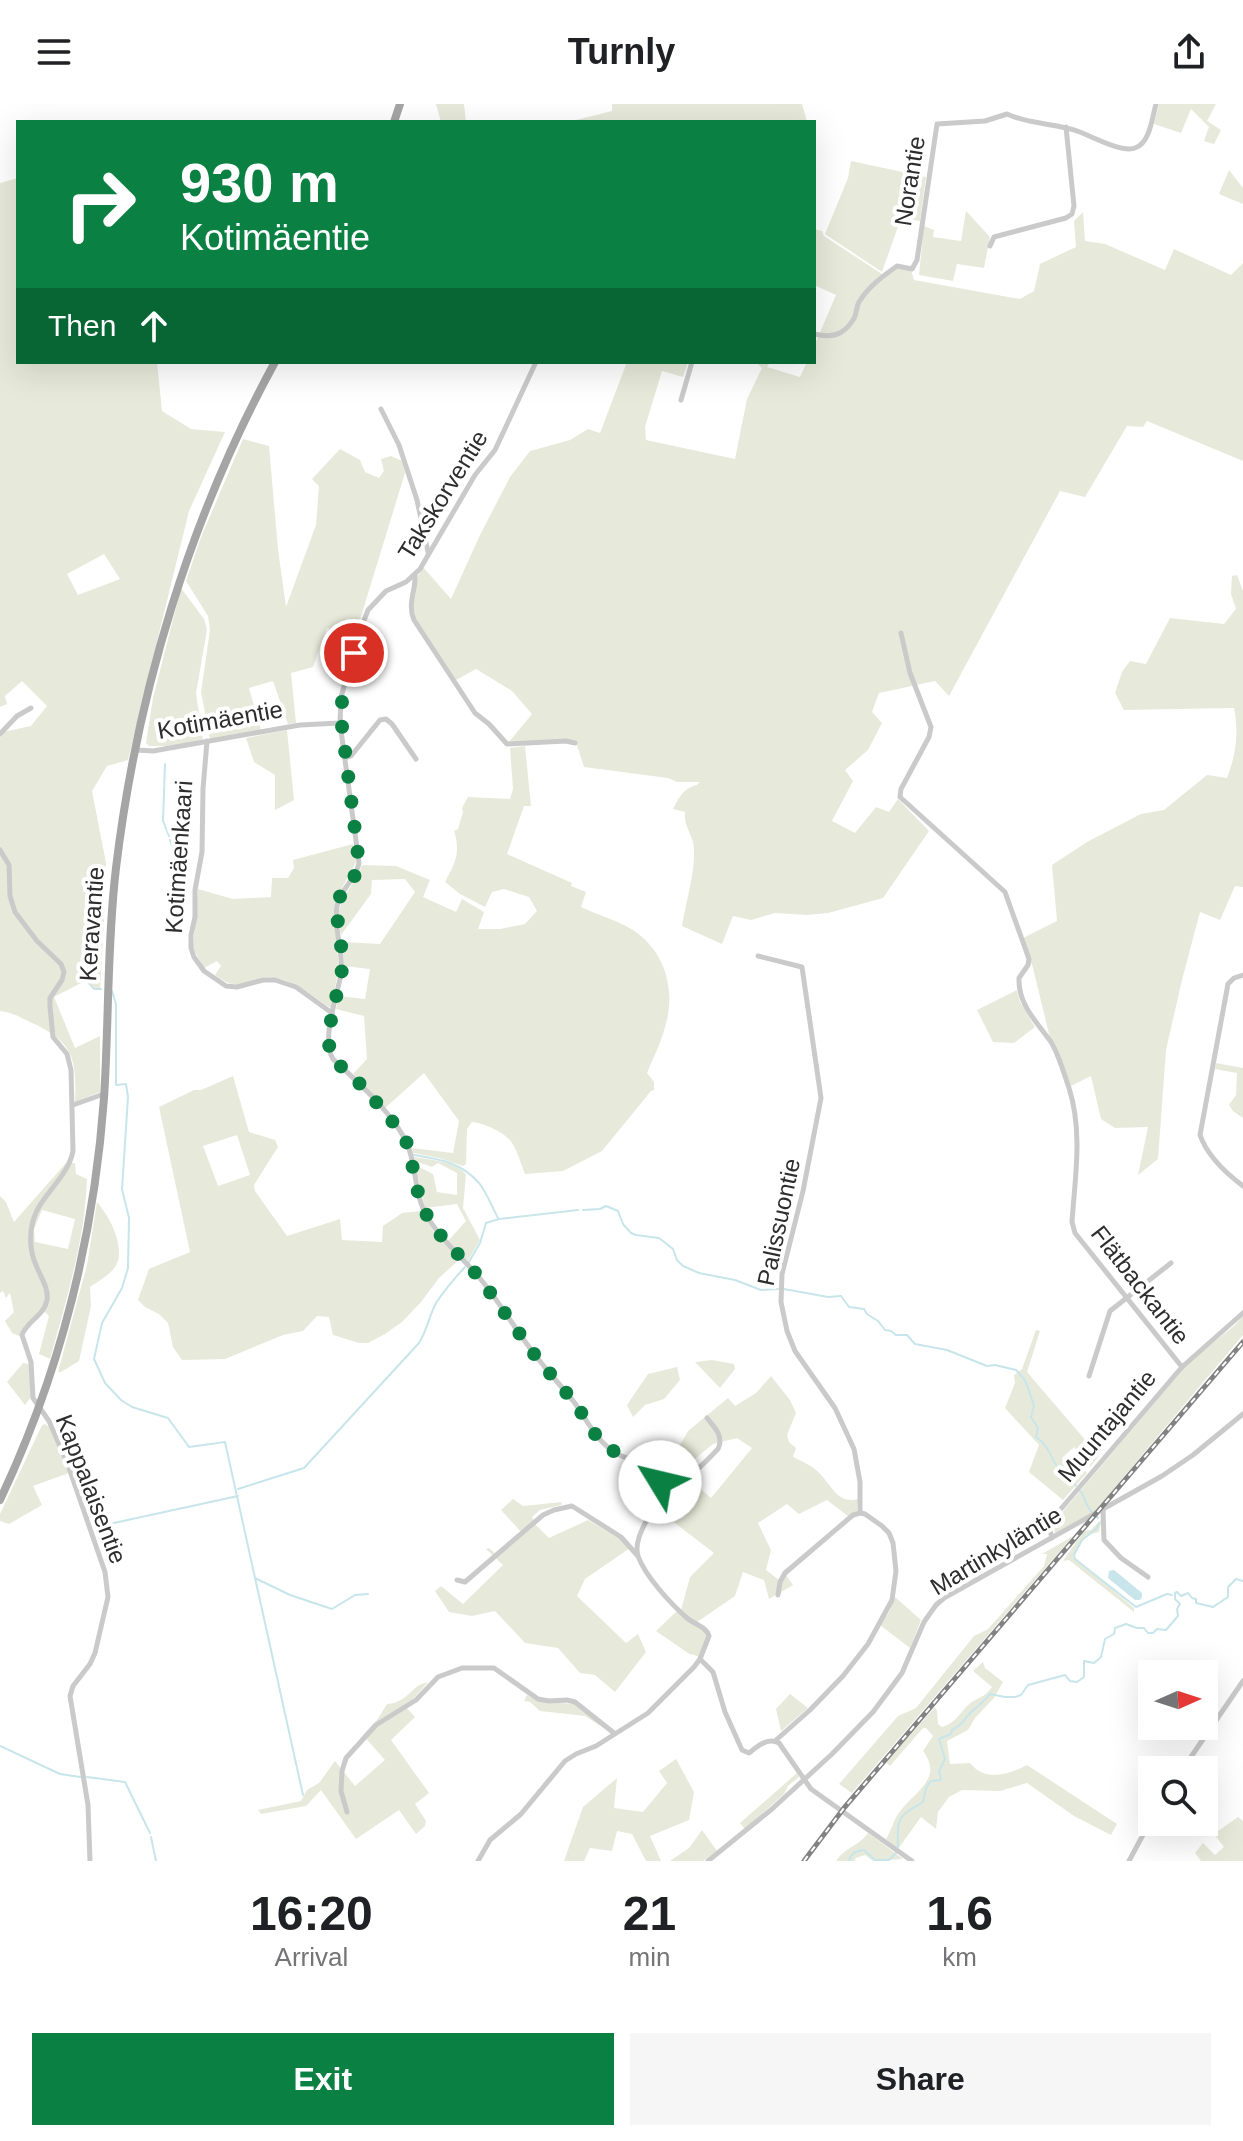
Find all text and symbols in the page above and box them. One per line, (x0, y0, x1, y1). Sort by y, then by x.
icon: menu (32, 30, 76, 74)
icon: share (1167, 30, 1211, 74)
text: Turnly (568, 31, 675, 72)
street label: Norantie (889, 134, 930, 228)
text: 930 m (180, 151, 339, 214)
icon: right (48, 152, 152, 256)
text: Kotimäentie (180, 217, 370, 258)
icon: ahead (132, 304, 176, 348)
text: Then (48, 309, 116, 342)
street label: Takskorventie (392, 425, 493, 564)
pin (320, 619, 388, 687)
icon: arrive (332, 631, 376, 675)
street label: Kotimäentie (155, 695, 285, 744)
street label: Kotimäenkaari (160, 779, 197, 934)
street label: Keravantie (74, 866, 109, 982)
street label: Palissuontie (752, 1156, 805, 1288)
street label: Flätbackantie (1086, 1220, 1195, 1349)
street label: Muuntajantie (1052, 1364, 1161, 1487)
street label: Kappalaisentie (51, 1410, 132, 1567)
position arrow (618, 1440, 702, 1524)
street label: Martinkyläntie (925, 1501, 1066, 1600)
north arrow (1138, 1660, 1218, 1740)
map controls (1138, 1660, 1218, 1836)
button: search (1138, 1756, 1218, 1836)
text: 16:20 (250, 1887, 373, 1940)
text: 21 (623, 1887, 676, 1940)
text: 1.6 (926, 1887, 993, 1940)
text: Arrival (275, 1942, 348, 1972)
text: min (629, 1942, 670, 1972)
text: km (942, 1942, 977, 1972)
button: Exit (32, 2033, 614, 2125)
button: Share (630, 2033, 1211, 2125)

